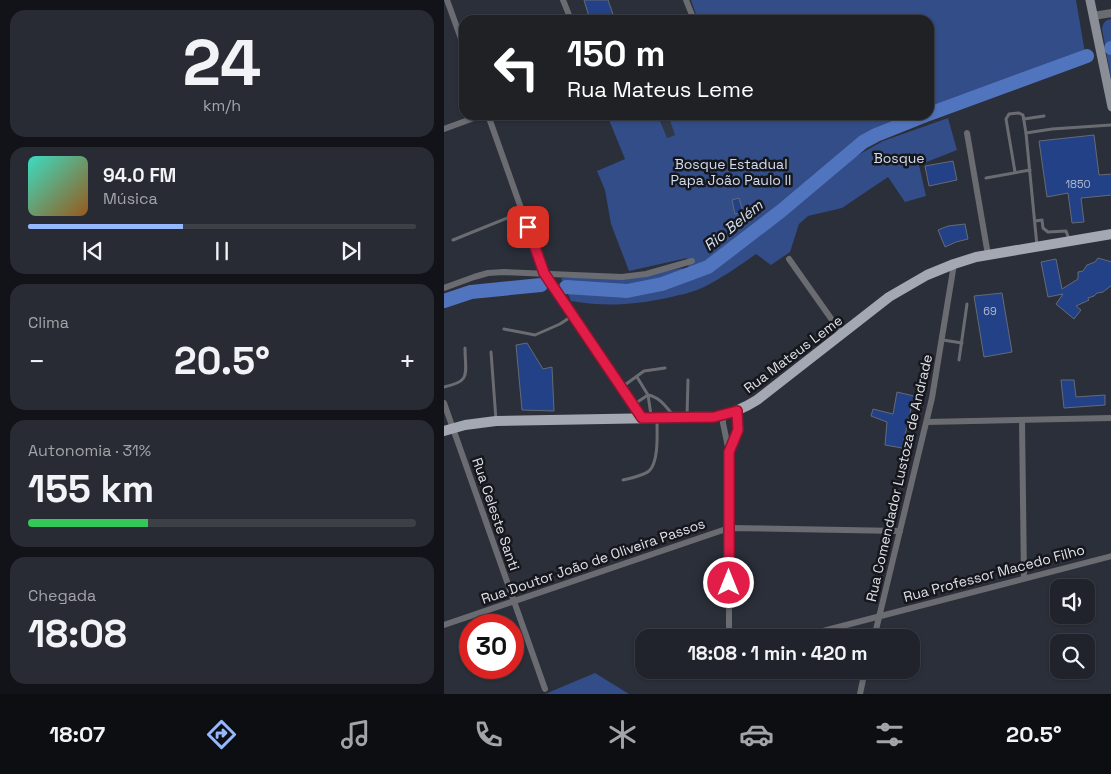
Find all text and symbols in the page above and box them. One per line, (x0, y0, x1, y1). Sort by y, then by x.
text: 24 (183, 21, 261, 104)
text: 150 m (567, 32, 665, 76)
icon: left (484, 35, 549, 100)
text: Rua Mateus Leme (567, 75, 754, 103)
text: km/h (203, 95, 241, 116)
park label: Bosque (873, 149, 925, 167)
park label: Bosque Estadual Papa João Paulo II (671, 155, 791, 189)
text: 94.0 FM (103, 163, 176, 188)
house number: 1850 (1065, 177, 1091, 191)
text: Música (103, 188, 158, 209)
water label: Rio Belém (700, 195, 767, 255)
pin (507, 206, 549, 248)
icon: arrive (514, 213, 542, 241)
icon: previous (79, 237, 107, 265)
icon: pause (208, 237, 236, 265)
icon: next (337, 237, 365, 265)
house number: 69 (983, 304, 997, 318)
street label: Rua Mateus Leme (740, 311, 846, 397)
text: Clima (28, 312, 69, 333)
text: 20.5° (174, 337, 270, 385)
text: − (28, 343, 45, 379)
text: + (399, 343, 416, 379)
street label: Rua Comendador Lustoza de Andrade (862, 353, 936, 603)
text: Autonomia · 31% (28, 440, 151, 461)
street label: Rua Celeste Santi (468, 455, 524, 573)
text: 155 km (28, 465, 154, 513)
street label: Rua Doutor João de Oliveira Passos (479, 514, 707, 608)
street label: Rua Professor Macedo Filho (901, 540, 1087, 606)
position arrow (702, 556, 754, 608)
map controls (1050, 579, 1095, 679)
button: sound (1050, 579, 1095, 624)
text: Chegada (28, 585, 96, 606)
text: 18:08 (28, 610, 127, 658)
speed limit sign: 30 (459, 614, 524, 679)
button: search (1050, 634, 1095, 679)
text: 18:08 · 1 min · 420 m (687, 641, 868, 666)
icon: directions (204, 717, 239, 752)
icon: music (338, 717, 373, 752)
icon: phone (471, 717, 506, 752)
icon: climate (605, 717, 640, 752)
icon: car (739, 717, 774, 752)
icon: filters (872, 717, 907, 752)
text: 18:07 (49, 720, 105, 748)
text: 20.5° (1006, 720, 1062, 748)

